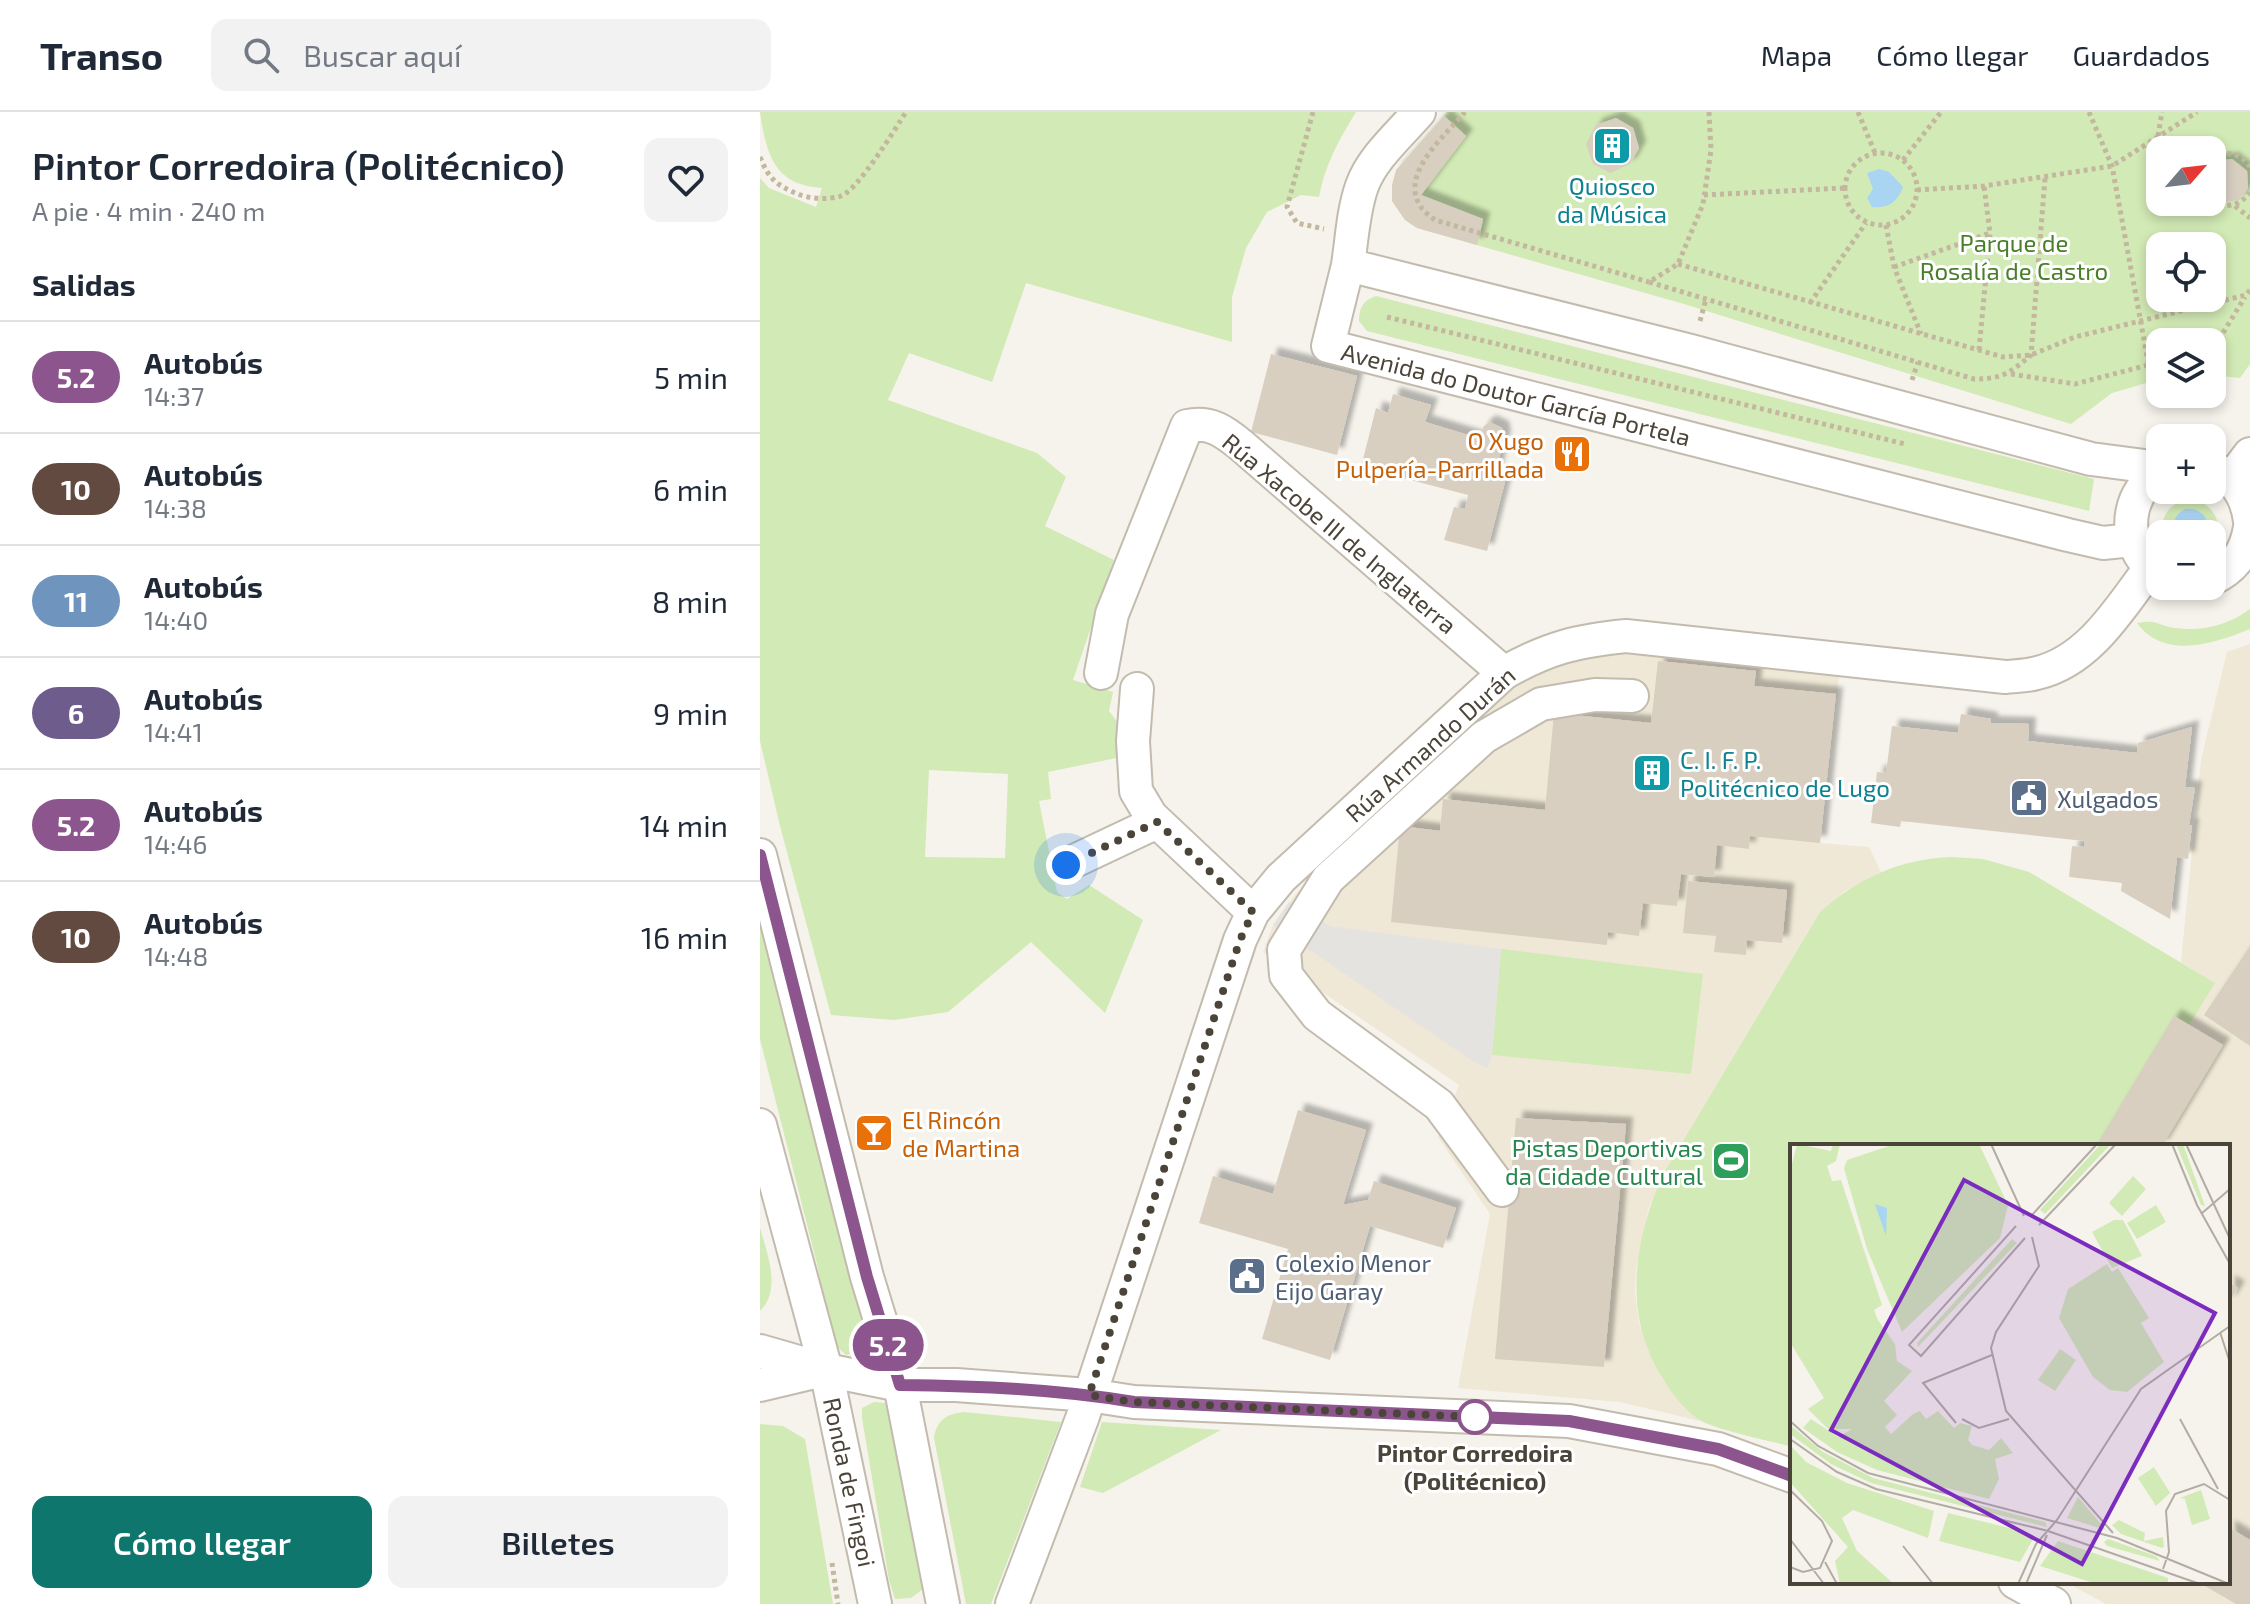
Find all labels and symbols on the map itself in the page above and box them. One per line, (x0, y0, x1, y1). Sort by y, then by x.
building icon: Quiosco da Música (1591, 125, 1633, 167)
north arrow (2146, 136, 2226, 216)
place label: Quiosco da Música (1557, 171, 1667, 228)
park label: Parque de Rosalía de Castro (1920, 228, 2108, 285)
street label: Avenida do Doutor García Portela (1338, 337, 1694, 451)
place label: O Xugo Pulpería-Parrillada (1336, 426, 1544, 483)
street label: Rúa Xacobe III de Inglaterra (1217, 427, 1463, 639)
restaurant icon: O Xugo Pulpería-Parrillada (1551, 433, 1593, 475)
street label: Rúa Armando Durán (1339, 660, 1521, 828)
place label: C. I. F. P. Politécnico de Lugo (1680, 745, 1890, 802)
building icon: C. I. F. P. Politécnico de Lugo (1631, 752, 1673, 794)
public building icon: Xulgados (2008, 777, 2050, 819)
place label: Xulgados (2057, 784, 2158, 813)
your location (1046, 845, 1086, 885)
place label: El Rincón de Martina (902, 1105, 1020, 1162)
bar icon: El Rincón de Martina (853, 1112, 895, 1154)
place label: Pistas Deportivas da Cidade Cultural (1505, 1133, 1703, 1190)
sports icon: Pistas Deportivas da Cidade Cultural (1710, 1140, 1752, 1182)
inset map (1790, 1144, 2230, 1584)
place label: Colexio Menor Eijo Garay (1275, 1248, 1431, 1305)
public building icon: Colexio Menor Eijo Garay (1226, 1255, 1268, 1297)
line badge: 5.2 (842, 1319, 934, 1371)
street label: Ronda de Fingoi (818, 1395, 882, 1569)
marker: Pintor Corredoira (Politécnico) (1458, 1400, 1492, 1434)
place label: Pintor Corredoira (Politécnico) (1377, 1438, 1573, 1495)

